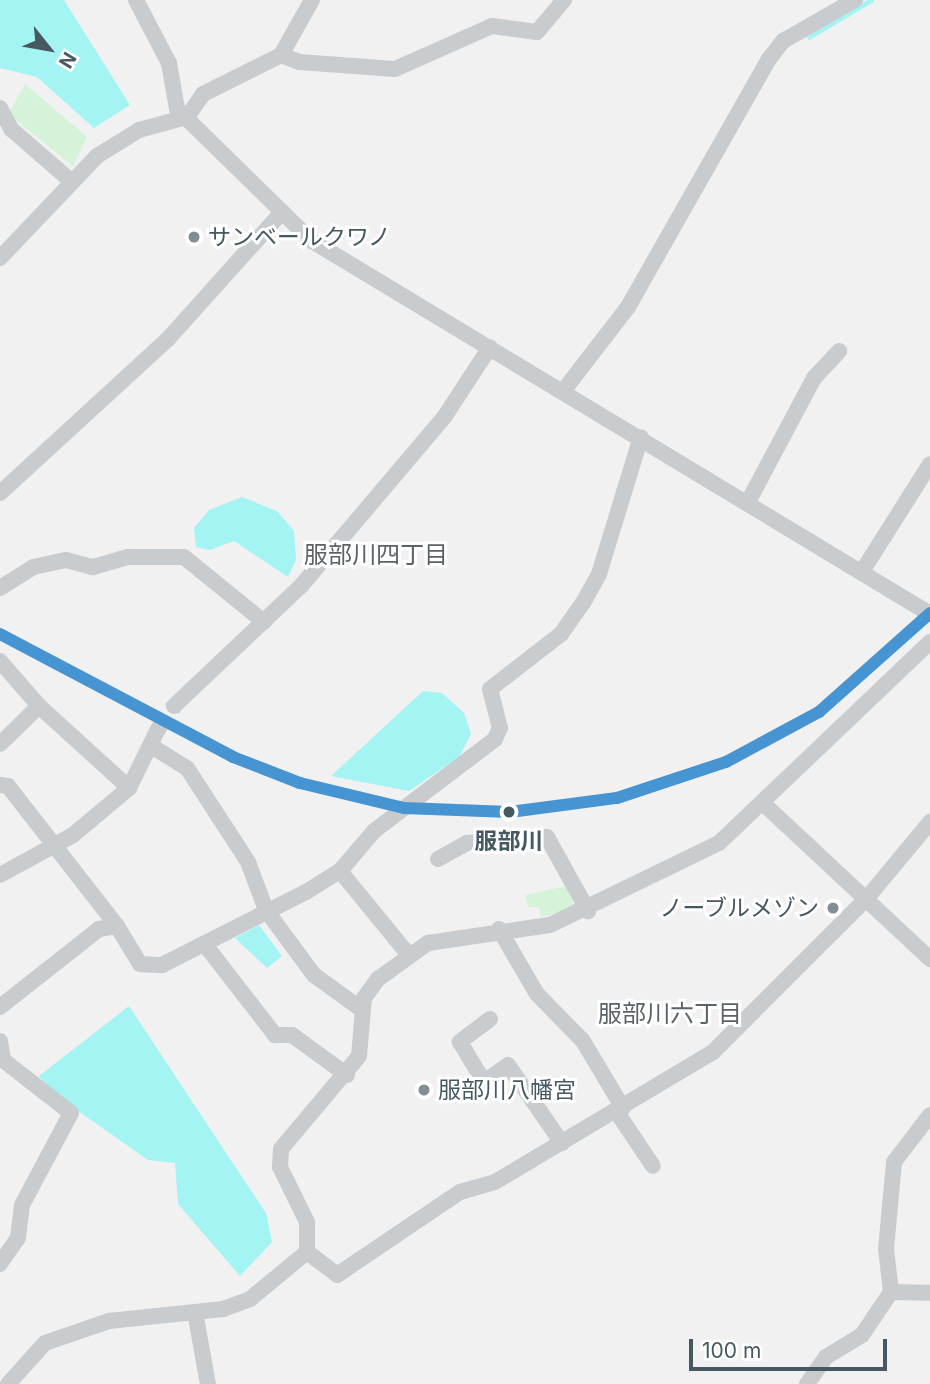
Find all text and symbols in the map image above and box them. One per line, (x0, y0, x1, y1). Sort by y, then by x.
north arrow (14, 14, 84, 84)
text: N (54, 48, 81, 72)
place label: サンベールクワノ (208, 223, 392, 251)
marker: サンベールクワノ (186, 229, 202, 245)
district label: 服部川四丁目 (304, 541, 448, 569)
marker: 服部川 (497, 800, 521, 824)
place label: 服部川 (475, 827, 543, 855)
place label: ノーブルメゾン (658, 894, 819, 922)
marker: ノーブルメゾン (825, 900, 841, 916)
district label: 服部川六丁目 (598, 1000, 742, 1028)
place label: 服部川八幡宮 (438, 1076, 576, 1104)
marker: 服部川八幡宮 (416, 1082, 432, 1098)
scale bar (692, 1324, 890, 1368)
text: 100 m (702, 1338, 761, 1363)

